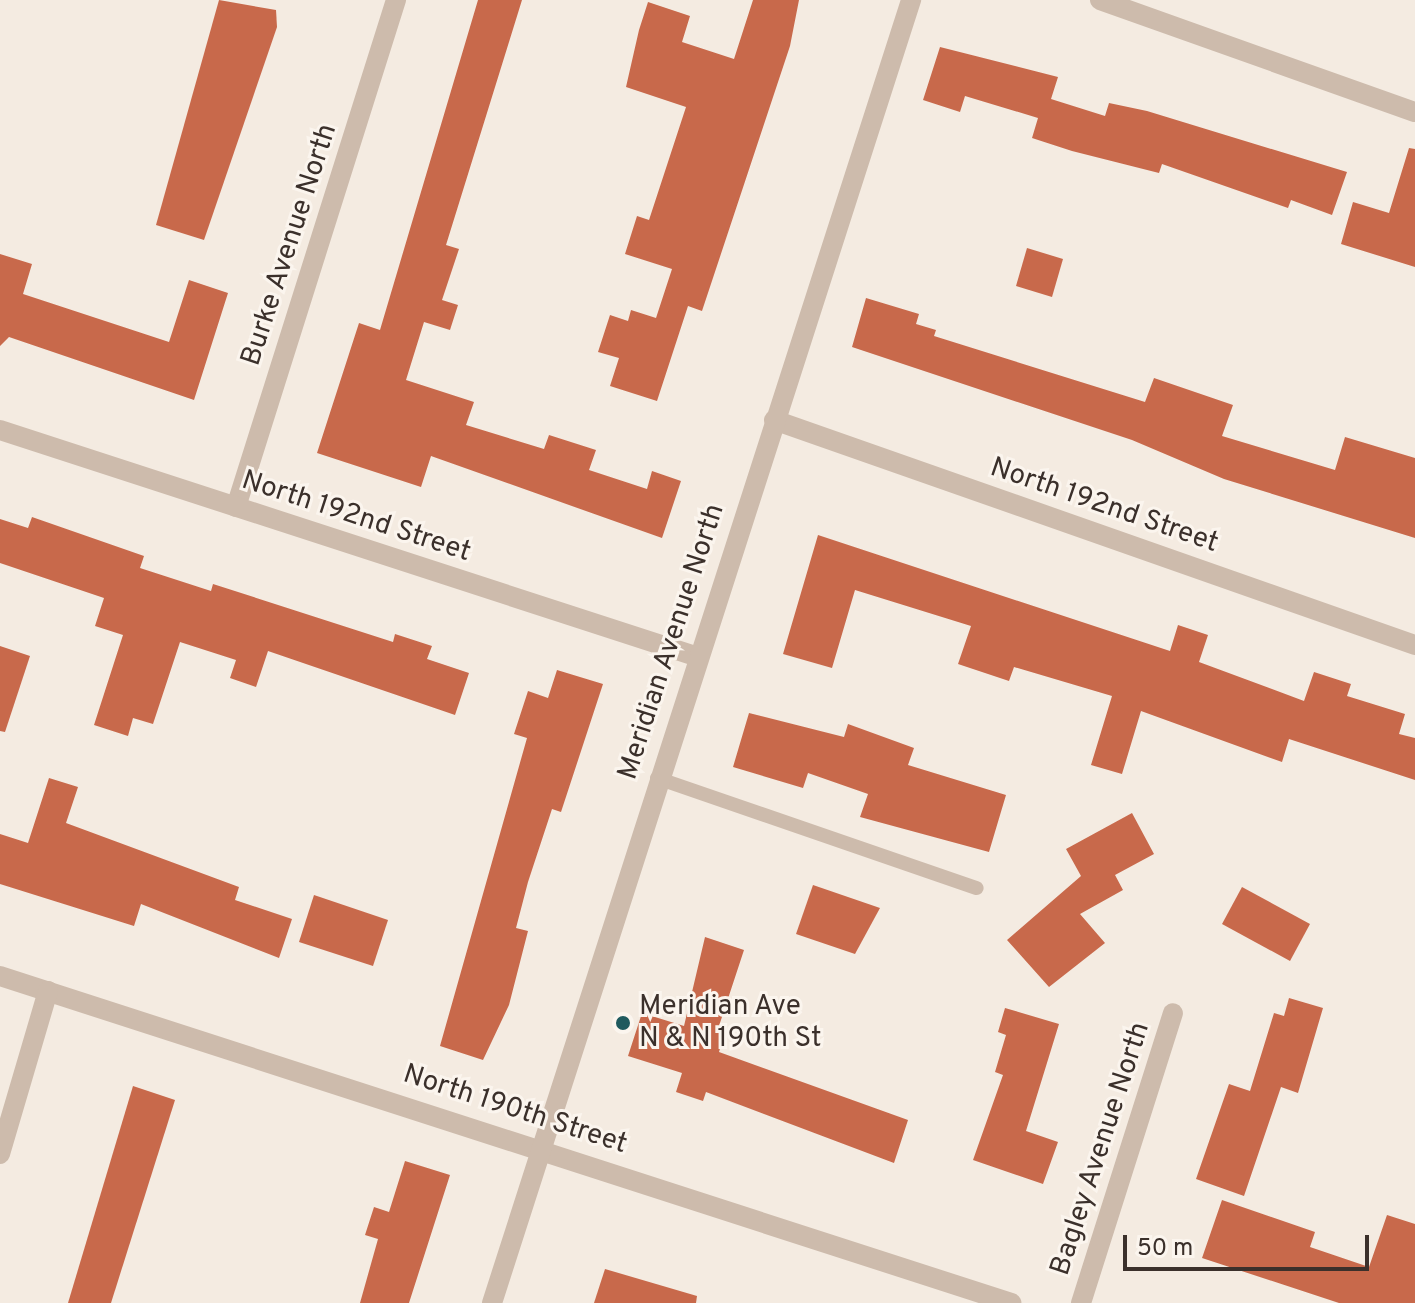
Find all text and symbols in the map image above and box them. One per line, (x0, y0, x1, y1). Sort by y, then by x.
street label: Burke Avenue North (235, 119, 345, 371)
street label: North 192nd Street (986, 451, 1222, 561)
street label: North 192nd Street (237, 464, 475, 570)
street label: Meridian Avenue North (611, 500, 733, 784)
place label: Meridian Ave N & N 190th St (639, 990, 822, 1056)
marker: Meridian Ave N & N 190th St (614, 1014, 632, 1032)
street label: Bagley Avenue North (1044, 1018, 1158, 1280)
street label: North 190th Street (399, 1058, 631, 1162)
scale bar (1127, 1219, 1373, 1269)
text: 50 m (1137, 1234, 1193, 1264)

